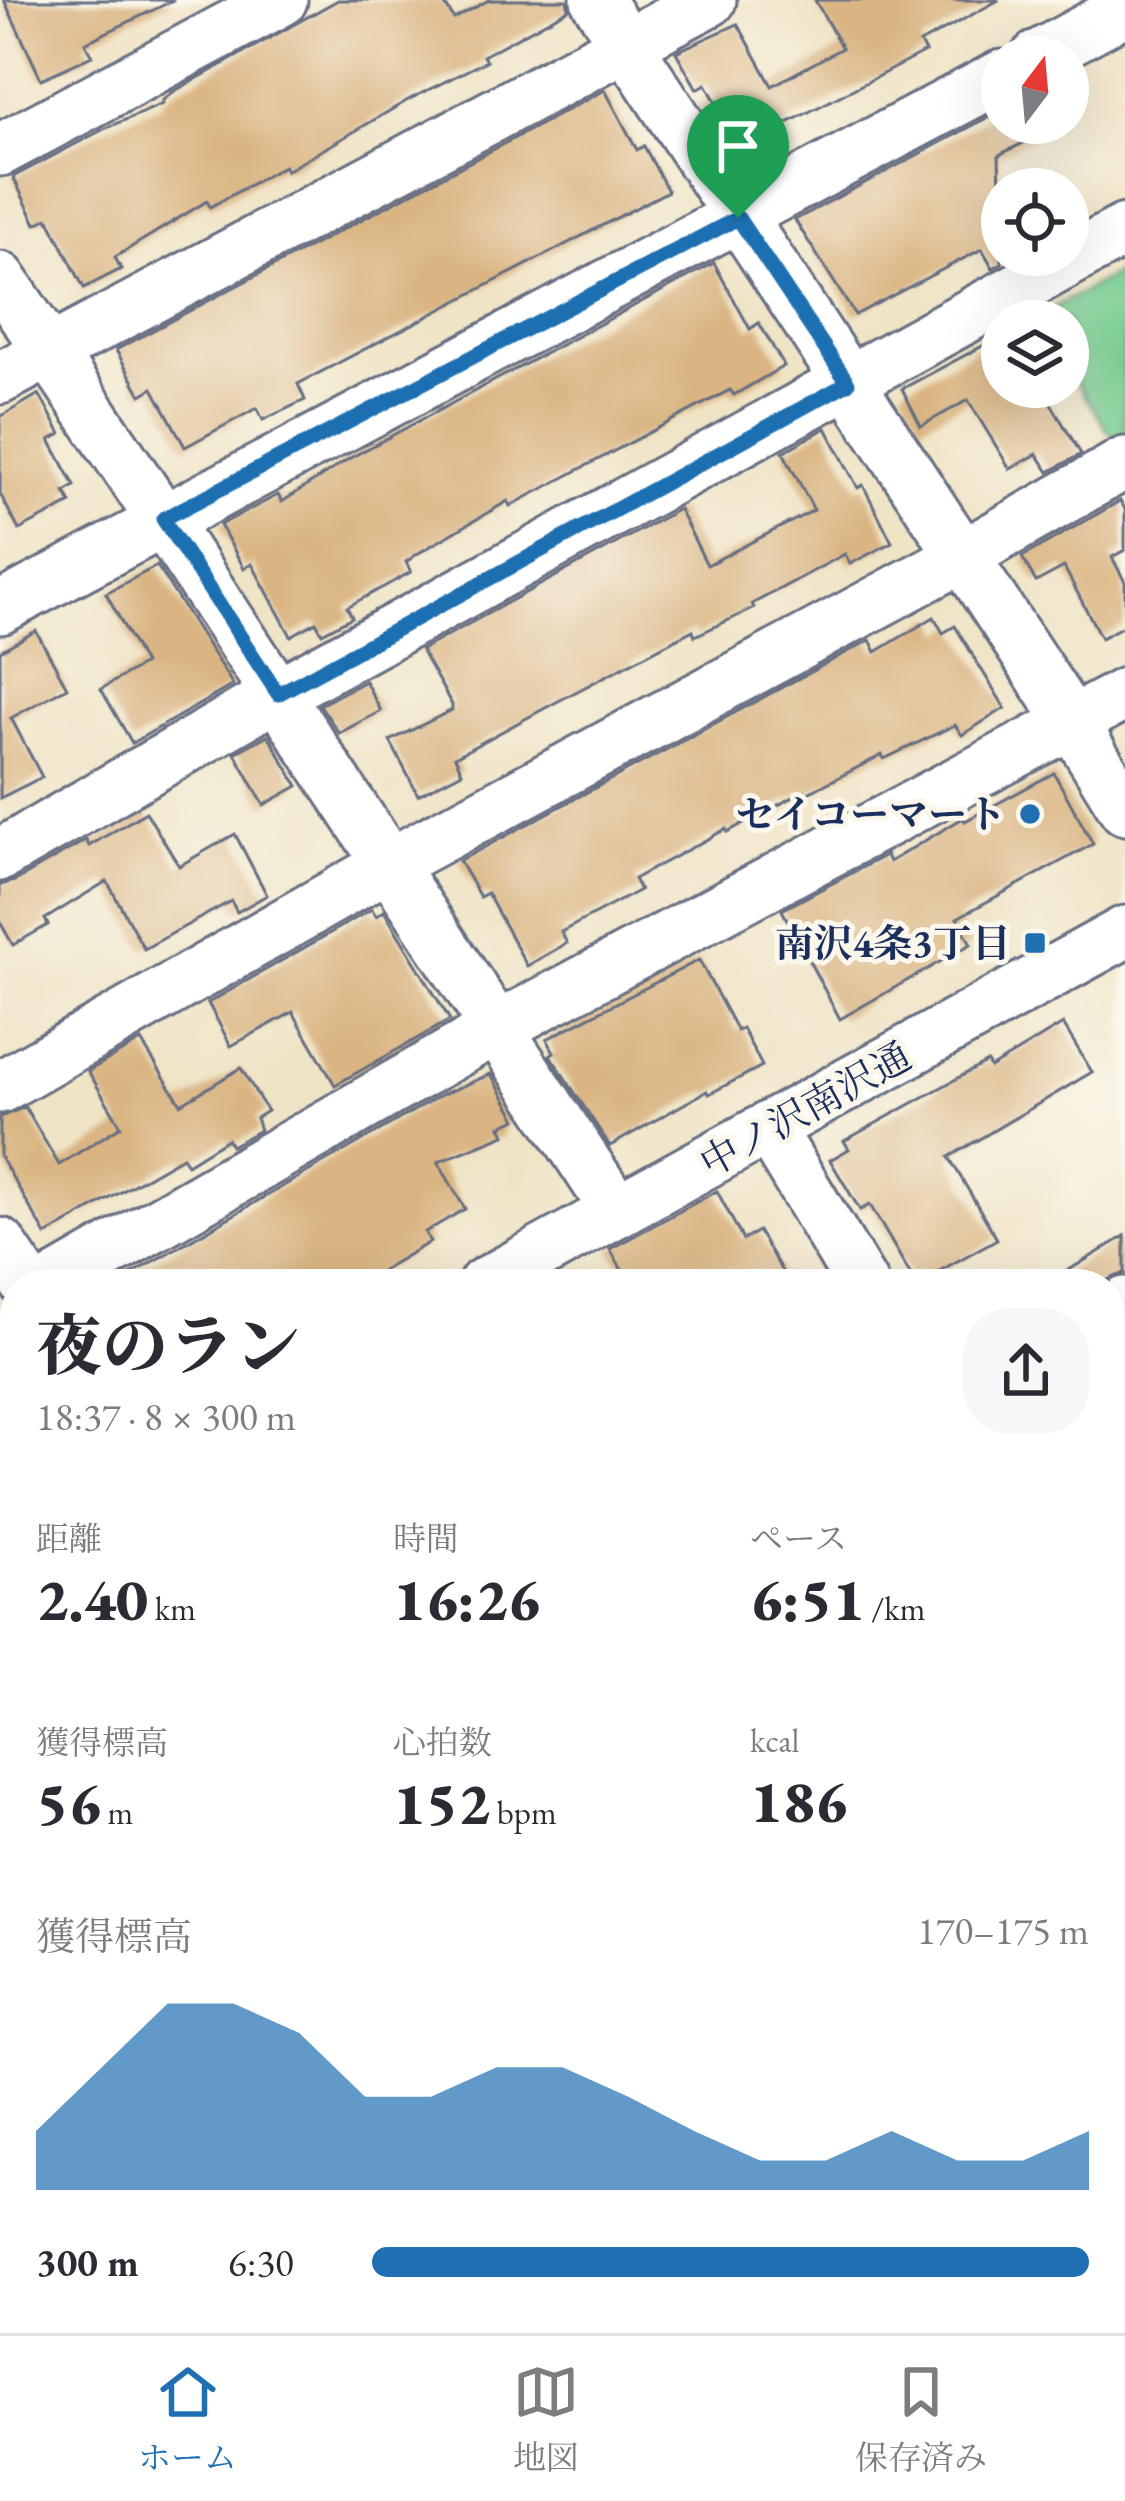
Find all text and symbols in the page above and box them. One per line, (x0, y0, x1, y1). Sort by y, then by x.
north arrow (981, 36, 1089, 144)
map controls (981, 36, 1089, 408)
pin (687, 95, 789, 218)
icon: arrive (705, 113, 771, 179)
button: locate (981, 168, 1089, 276)
button: layers (981, 300, 1089, 408)
place label: セイコーマート (736, 789, 1006, 840)
marker: セイコーマート (1017, 801, 1043, 827)
place label: 南沢4条3丁目 (775, 918, 1011, 969)
marker: 南沢4条3丁目 (1022, 930, 1048, 956)
street label: 中ノ沢南沢通 (691, 1030, 920, 1188)
text: 夜のラン (36, 1303, 300, 1389)
button: share (963, 1308, 1089, 1434)
text: 18:37 · 8 × 300 m (36, 1391, 296, 1442)
text: 距離 (36, 1517, 102, 1560)
text: 時間 (393, 1517, 459, 1560)
text: ペース (750, 1517, 847, 1560)
text: 2.40 (36, 1560, 148, 1638)
text: 16:26 (393, 1560, 540, 1638)
text: 6:51 (750, 1560, 865, 1638)
text: km (148, 1587, 196, 1630)
text: /km (865, 1587, 925, 1630)
text: kcal (750, 1719, 800, 1762)
text: 獲得標高 (36, 1721, 168, 1764)
text: 心拍数 (393, 1721, 492, 1764)
text: 186 (750, 1762, 847, 1840)
text: 56 (36, 1764, 101, 1842)
text: 152 (393, 1764, 490, 1842)
text: m (101, 1791, 133, 1834)
text: bpm (490, 1791, 557, 1834)
text: 170–175 m (917, 1905, 1089, 1956)
text: 獲得標高 (36, 1911, 192, 1962)
text: 300 m (36, 2237, 139, 2288)
text: 6:30 (228, 2237, 294, 2288)
tab: ホーム (138, 2359, 237, 2479)
tab: 地図 (513, 2359, 579, 2479)
tab: 保存済み (855, 2359, 987, 2479)

